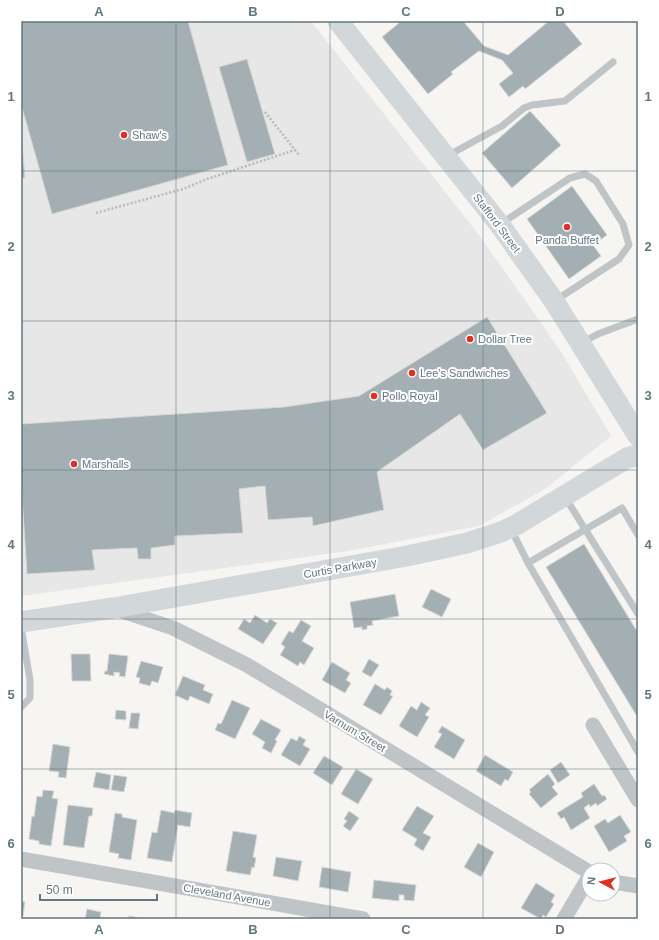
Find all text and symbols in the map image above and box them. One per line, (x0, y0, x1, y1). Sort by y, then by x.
text: A (94, 4, 104, 19)
text: B (248, 4, 258, 19)
text: C (401, 4, 411, 19)
text: D (555, 4, 565, 19)
text: 1 (7, 89, 15, 104)
text: 1 (644, 89, 652, 104)
place label: Shaw's (132, 129, 168, 141)
marker: Shaw's (119, 130, 129, 140)
street label: Stafford Street (471, 191, 523, 255)
marker: Panda Buffet (562, 222, 572, 232)
place label: Panda Buffet (535, 234, 599, 246)
text: 2 (7, 239, 15, 254)
text: 2 (644, 239, 652, 254)
place label: Dollar Tree (478, 333, 532, 345)
marker: Dollar Tree (465, 334, 475, 344)
place label: Lee's Sandwiches (420, 367, 509, 379)
marker: Lee's Sandwiches (407, 368, 417, 378)
text: 3 (7, 388, 15, 403)
text: 3 (644, 388, 652, 403)
place label: Pollo Royal (382, 390, 438, 402)
marker: Pollo Royal (369, 391, 379, 401)
place label: Marshalls (82, 458, 130, 470)
marker: Marshalls (69, 459, 79, 469)
text: 4 (7, 537, 15, 552)
text: 4 (644, 537, 652, 552)
street label: Curtis Parkway (303, 556, 378, 580)
text: 5 (7, 687, 15, 702)
text: 5 (644, 687, 652, 702)
street label: Varnum Street (322, 708, 388, 754)
text: 6 (7, 836, 15, 851)
text: 6 (644, 836, 652, 851)
north arrow (581, 862, 621, 902)
scale bar (40, 876, 157, 902)
text: N (585, 876, 598, 885)
street label: Cleveland Avenue (182, 881, 272, 909)
text: 50 m (46, 883, 73, 897)
text: A (94, 922, 104, 937)
text: B (248, 922, 258, 937)
text: C (401, 922, 411, 937)
text: D (555, 922, 565, 937)

